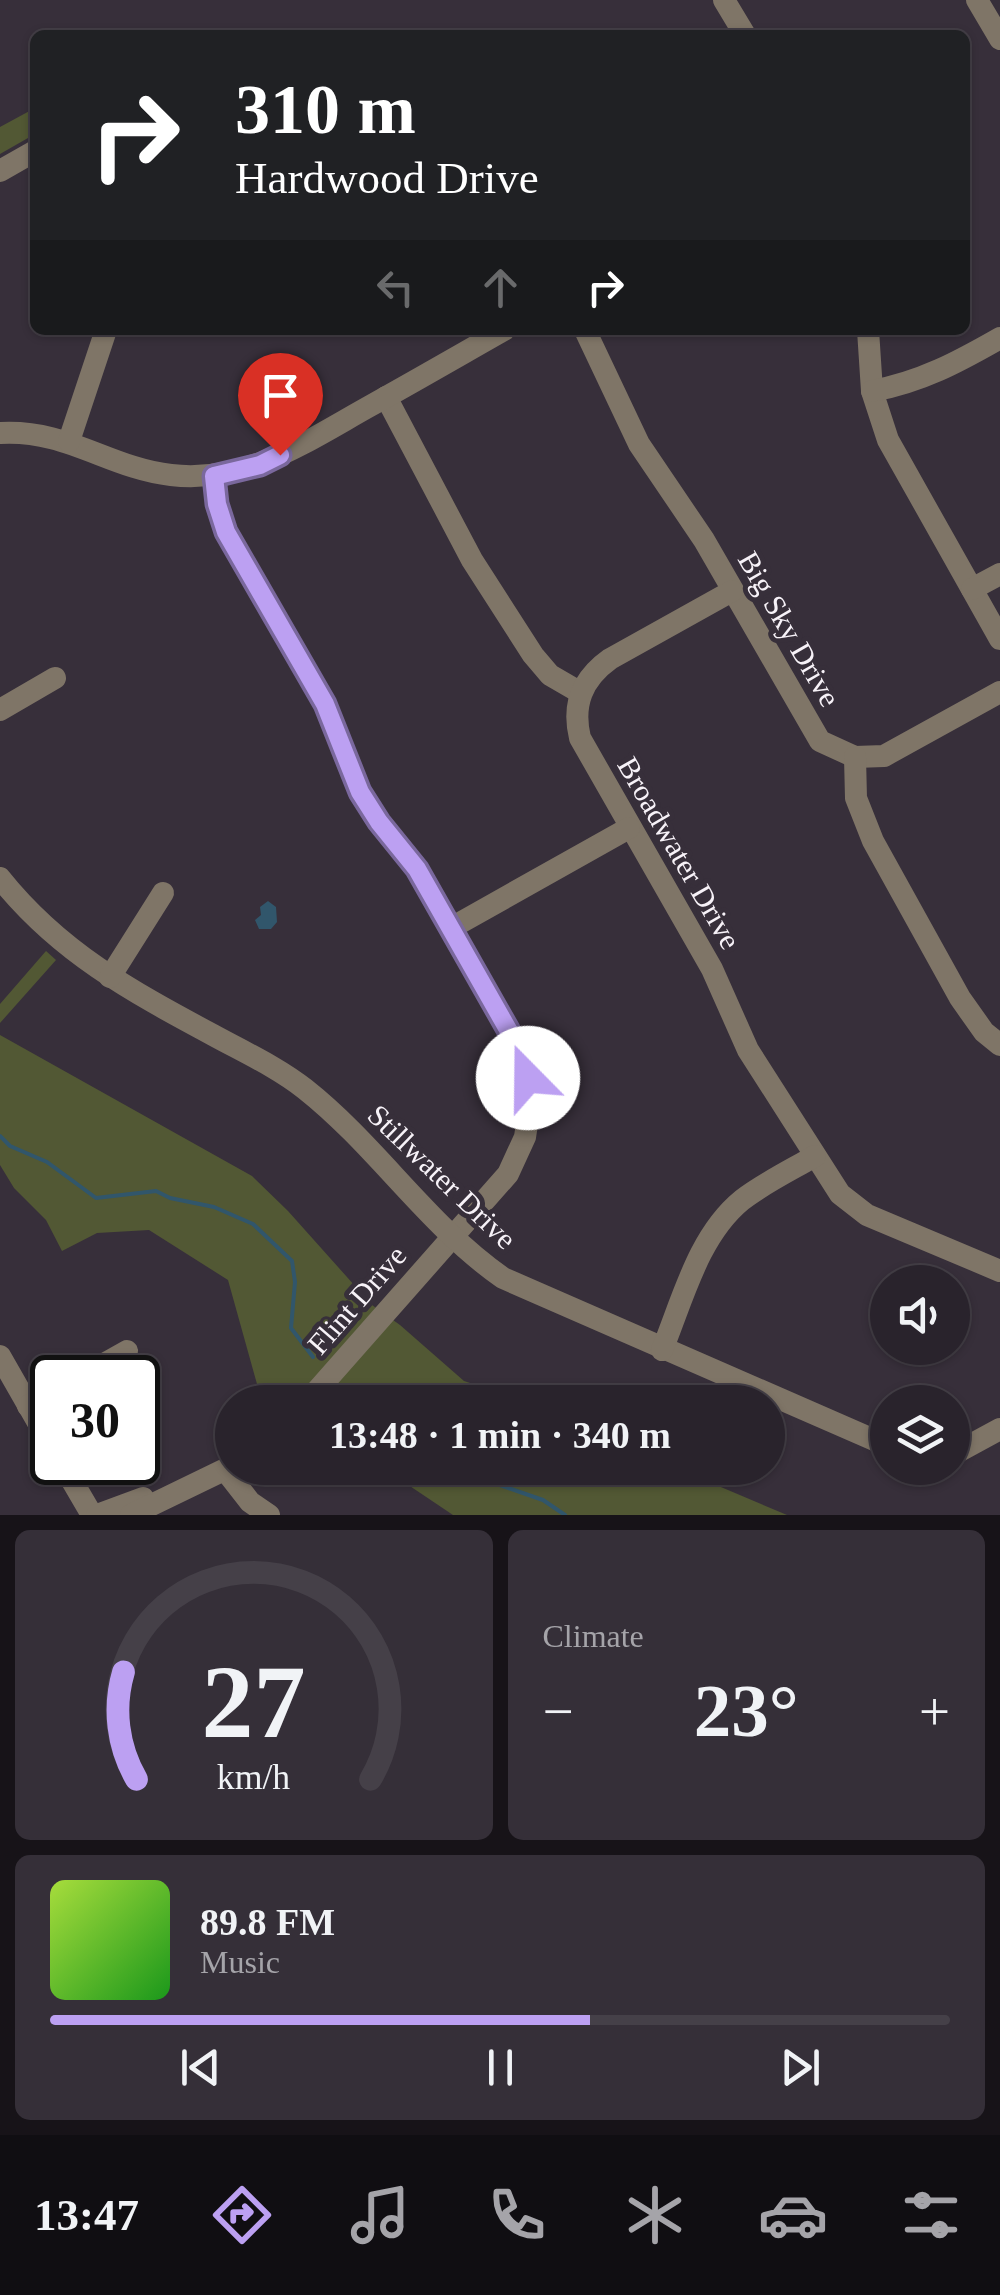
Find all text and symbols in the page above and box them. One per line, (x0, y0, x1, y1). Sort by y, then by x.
icon: right (70, 70, 200, 200)
text: 310 m (235, 71, 416, 148)
text: Hardwood Drive (235, 153, 539, 203)
icon: left (368, 260, 423, 315)
icon: ahead (473, 260, 528, 315)
icon: right (578, 260, 633, 315)
pin (238, 353, 323, 456)
icon: arrive (253, 368, 308, 423)
street label: Big Sky Drive (732, 545, 847, 712)
street label: Broadwater Drive (611, 751, 748, 954)
position arrow (476, 1026, 580, 1130)
street label: Stillwater Drive (362, 1098, 523, 1255)
street label: Flint Drive (301, 1239, 413, 1360)
map controls (870, 1265, 970, 1485)
button: sound (870, 1265, 970, 1365)
speed limit sign: 30 (30, 1355, 160, 1485)
button: layers (870, 1385, 970, 1485)
text: 13:48 · 1 min · 340 m (329, 1414, 671, 1456)
text: Climate (543, 1618, 644, 1654)
text: 27 (202, 1644, 306, 1759)
text: 23° (694, 1669, 799, 1752)
text: − (543, 1681, 574, 1742)
text: + (919, 1681, 950, 1742)
text: km/h (217, 1757, 291, 1797)
text: 89.8 FM (200, 1901, 335, 1943)
text: Music (200, 1944, 280, 1980)
icon: previous (173, 2040, 228, 2095)
icon: pause (473, 2040, 528, 2095)
icon: next (773, 2040, 828, 2095)
icon: directions (207, 2180, 277, 2250)
icon: music (345, 2180, 415, 2250)
icon: phone (482, 2180, 552, 2250)
icon: climate (620, 2180, 690, 2250)
icon: car (758, 2180, 828, 2250)
icon: filters (896, 2180, 966, 2250)
text: 13:47 (34, 2190, 139, 2240)

